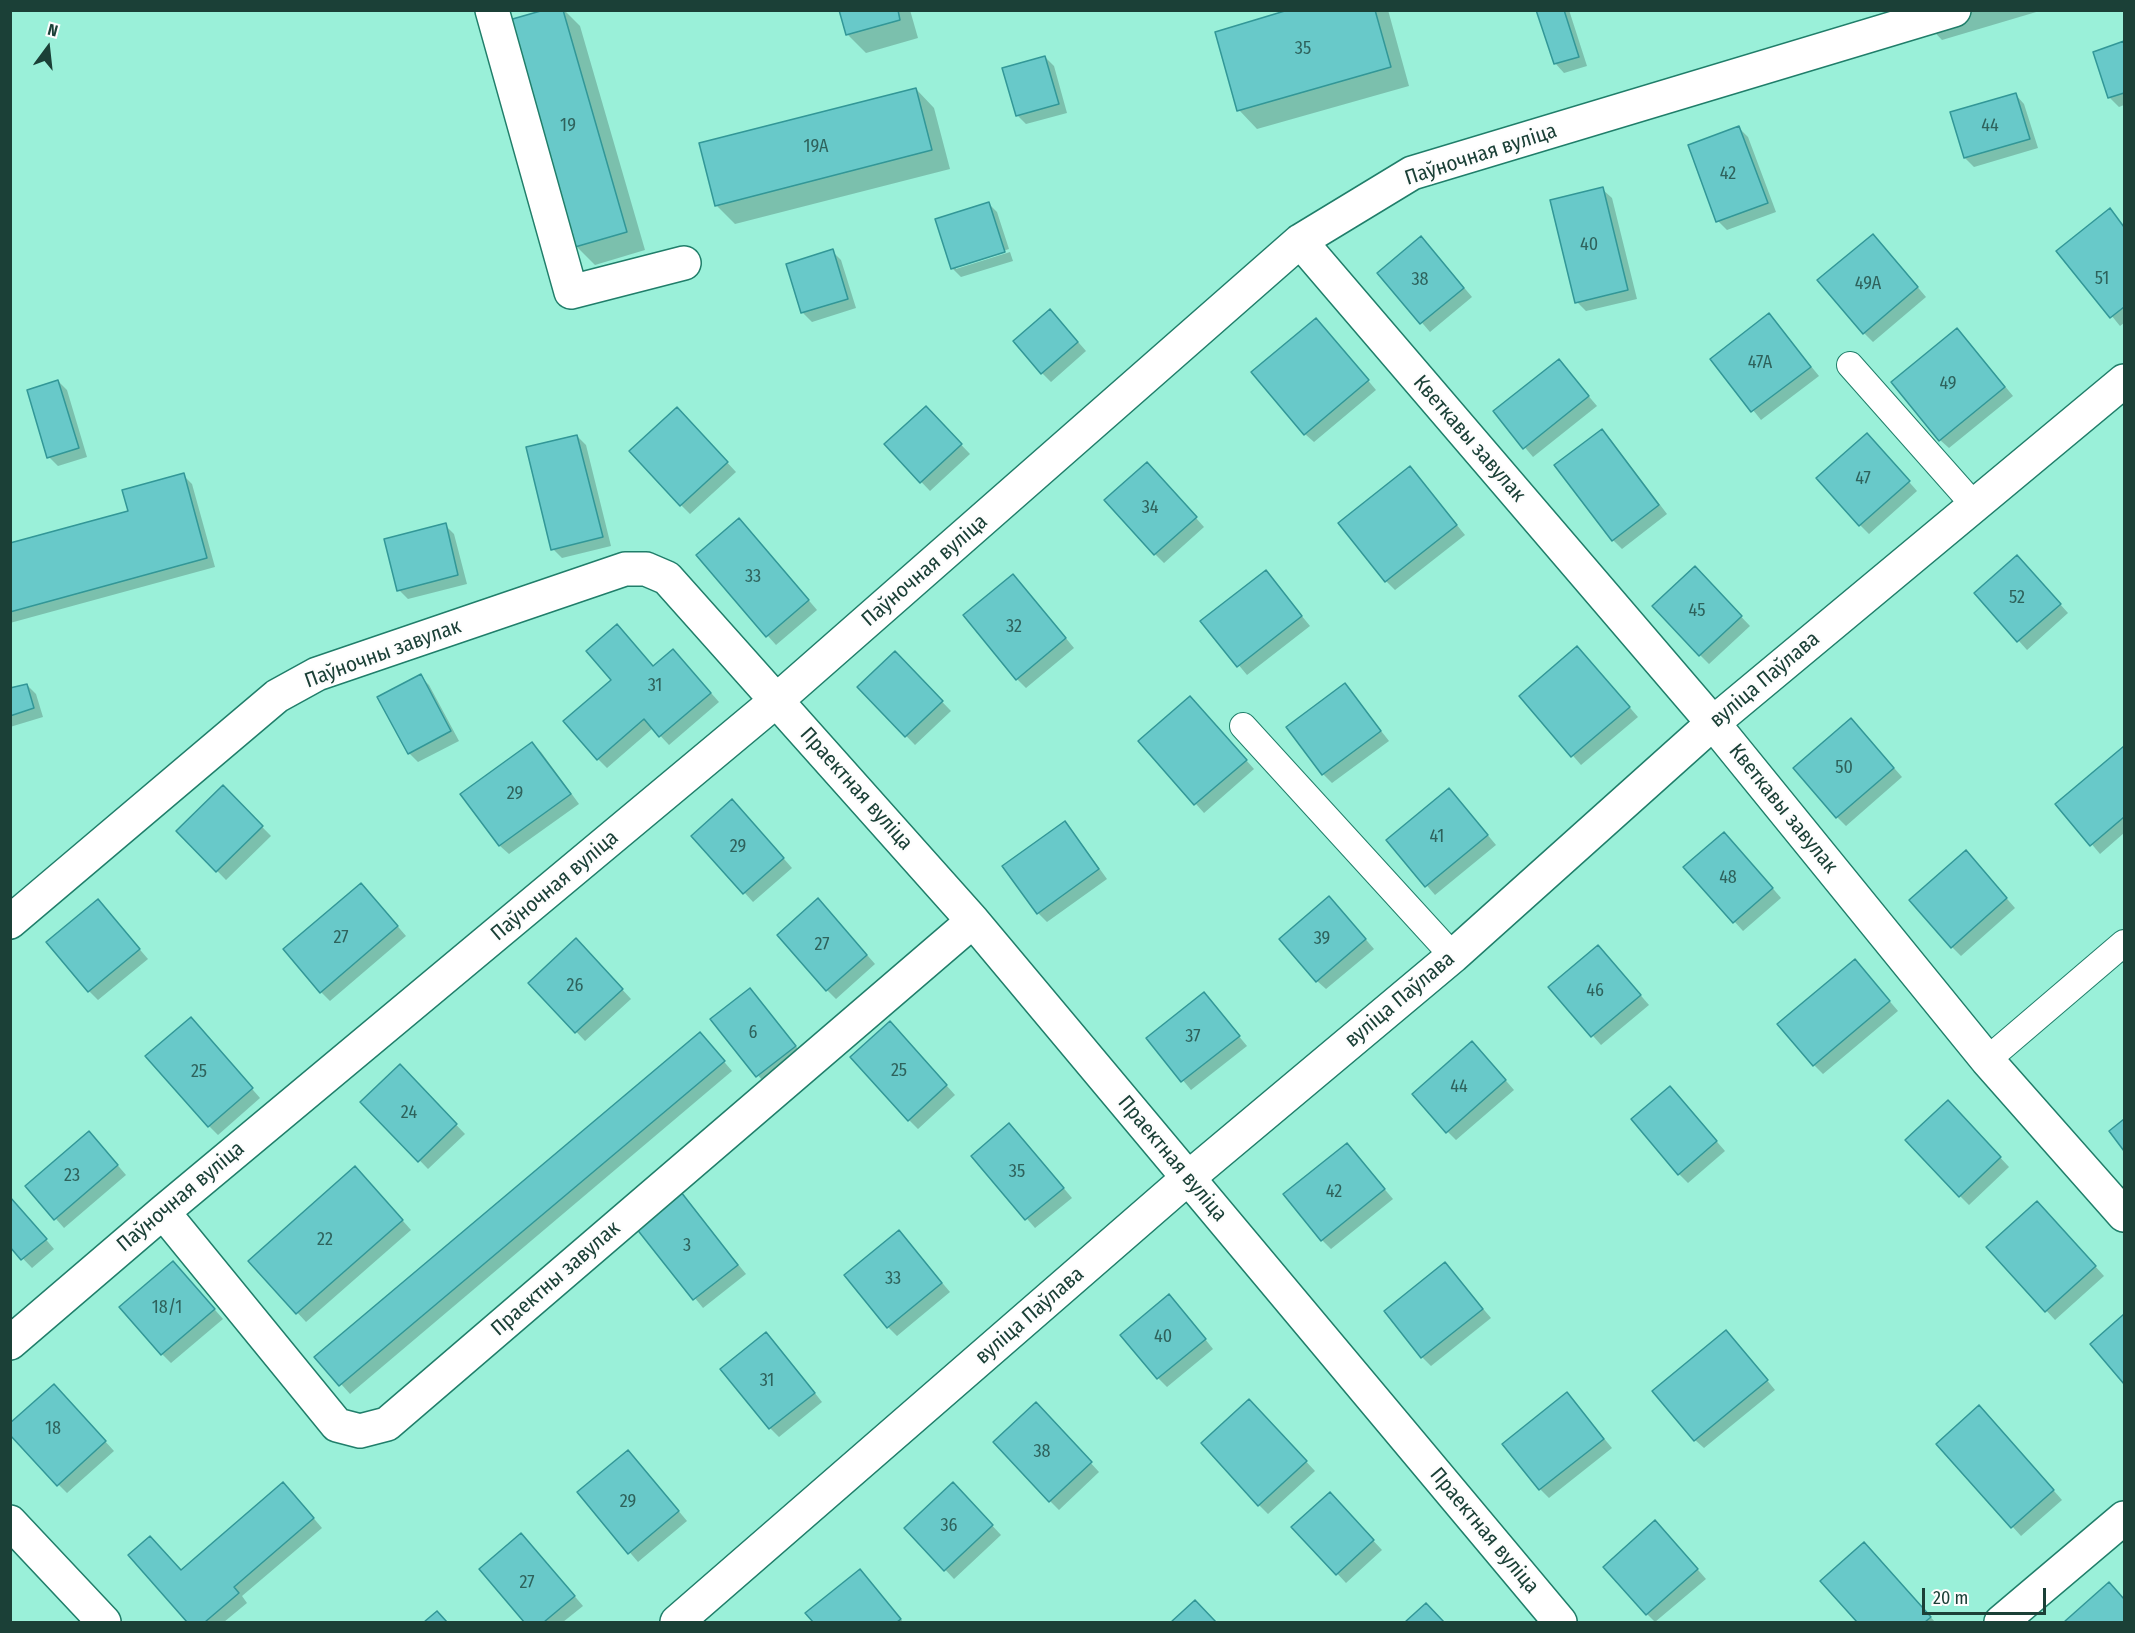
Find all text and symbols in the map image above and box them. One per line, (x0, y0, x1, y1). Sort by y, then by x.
north arrow (18, 18, 78, 78)
text: N (46, 20, 60, 41)
house number: 35 (1295, 38, 1311, 60)
house number: 19 (560, 115, 576, 137)
house number: 44 (1981, 115, 1999, 137)
street label: Паўночная вуліца (1402, 119, 1560, 191)
house number: 19А (803, 136, 829, 158)
house number: 42 (1720, 163, 1736, 185)
house number: 40 (1580, 234, 1598, 256)
house number: 51 (2095, 268, 2109, 290)
house number: 38 (1411, 269, 1429, 291)
house number: 49А (1855, 273, 1881, 295)
house number: 47А (1748, 352, 1772, 374)
street label: Кветкавы завулак (1407, 371, 1531, 507)
house number: 49 (1939, 373, 1957, 395)
house number: 47 (1855, 468, 1871, 490)
house number: 34 (1142, 497, 1158, 519)
street label: Паўночная вуліца (857, 510, 993, 632)
house number: 33 (745, 566, 761, 588)
house number: 52 (2009, 587, 2025, 609)
house number: 45 (1689, 600, 1705, 622)
street label: Паўночны завулак (301, 614, 465, 694)
house number: 32 (1006, 616, 1022, 638)
street label: вуліца Паўлава (1705, 627, 1825, 733)
house number: 31 (648, 675, 662, 697)
street label: Праектная вуліца (794, 722, 918, 856)
street label: Кветкавы завулак (1723, 739, 1843, 879)
house number: 50 (1835, 757, 1853, 779)
house number: 29 (507, 783, 523, 805)
street label: Паўночная вуліца (486, 825, 624, 947)
house number: 41 (1430, 826, 1444, 848)
house number: 29 (730, 836, 746, 858)
house number: 48 (1719, 867, 1737, 889)
house number: 27 (333, 927, 349, 949)
house number: 39 (1314, 928, 1330, 950)
house number: 27 (814, 934, 830, 956)
street label: вуліца Паўлава (1340, 947, 1460, 1053)
house number: 26 (567, 975, 583, 997)
house number: 46 (1586, 980, 1604, 1002)
house number: 6 (749, 1022, 757, 1044)
house number: 37 (1185, 1026, 1201, 1048)
house number: 25 (891, 1060, 907, 1082)
house number: 25 (191, 1061, 207, 1083)
house number: 44 (1450, 1076, 1468, 1098)
street label: Праектная вуліца (1112, 1091, 1232, 1227)
house number: 24 (401, 1102, 417, 1124)
street label: Паўночная вуліца (112, 1136, 250, 1258)
house number: 35 (1009, 1161, 1025, 1183)
house number: 23 (64, 1165, 80, 1187)
house number: 42 (1326, 1181, 1342, 1203)
street label: Праектны завулак (486, 1216, 626, 1342)
house number: 22 (317, 1229, 333, 1251)
house number: 3 (683, 1235, 691, 1257)
street label: вуліца Паўлава (971, 1262, 1089, 1370)
house number: 33 (885, 1268, 901, 1290)
house number: 18/1 (152, 1297, 182, 1319)
house number: 40 (1154, 1326, 1172, 1348)
house number: 31 (760, 1370, 774, 1392)
house number: 18 (45, 1418, 61, 1440)
house number: 38 (1033, 1441, 1051, 1463)
street label: Праектная вуліца (1424, 1463, 1544, 1599)
house number: 29 (620, 1491, 636, 1513)
house number: 36 (940, 1515, 958, 1537)
house number: 27 (519, 1572, 535, 1594)
scale bar (1925, 1576, 2050, 1614)
text: 20 m (1933, 1587, 1968, 1609)

